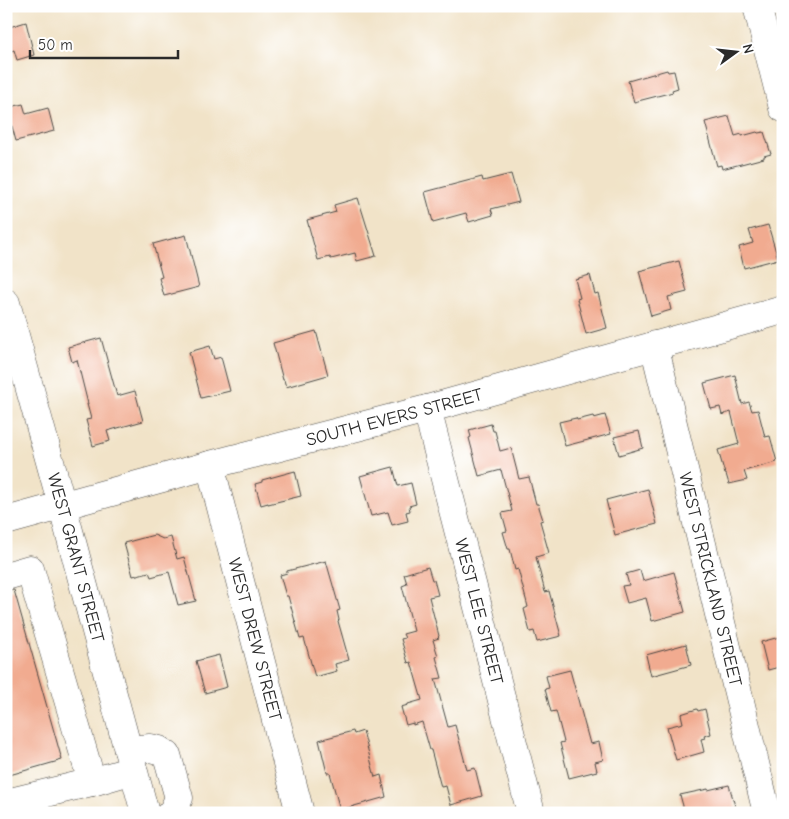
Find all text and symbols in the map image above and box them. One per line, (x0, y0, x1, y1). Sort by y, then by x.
scale bar (30, 28, 178, 60)
north arrow (712, 28, 762, 78)
text: 50 m (38, 36, 73, 54)
text: N (739, 42, 757, 55)
street label: SOUTH EVERS STREET (304, 384, 486, 451)
street label: WEST STRICKLAND STREET (674, 470, 746, 689)
street label: WEST GRANT STREET (43, 471, 109, 645)
street label: WEST LEE STREET (450, 536, 508, 687)
street label: WEST DREW STREET (223, 556, 286, 724)

